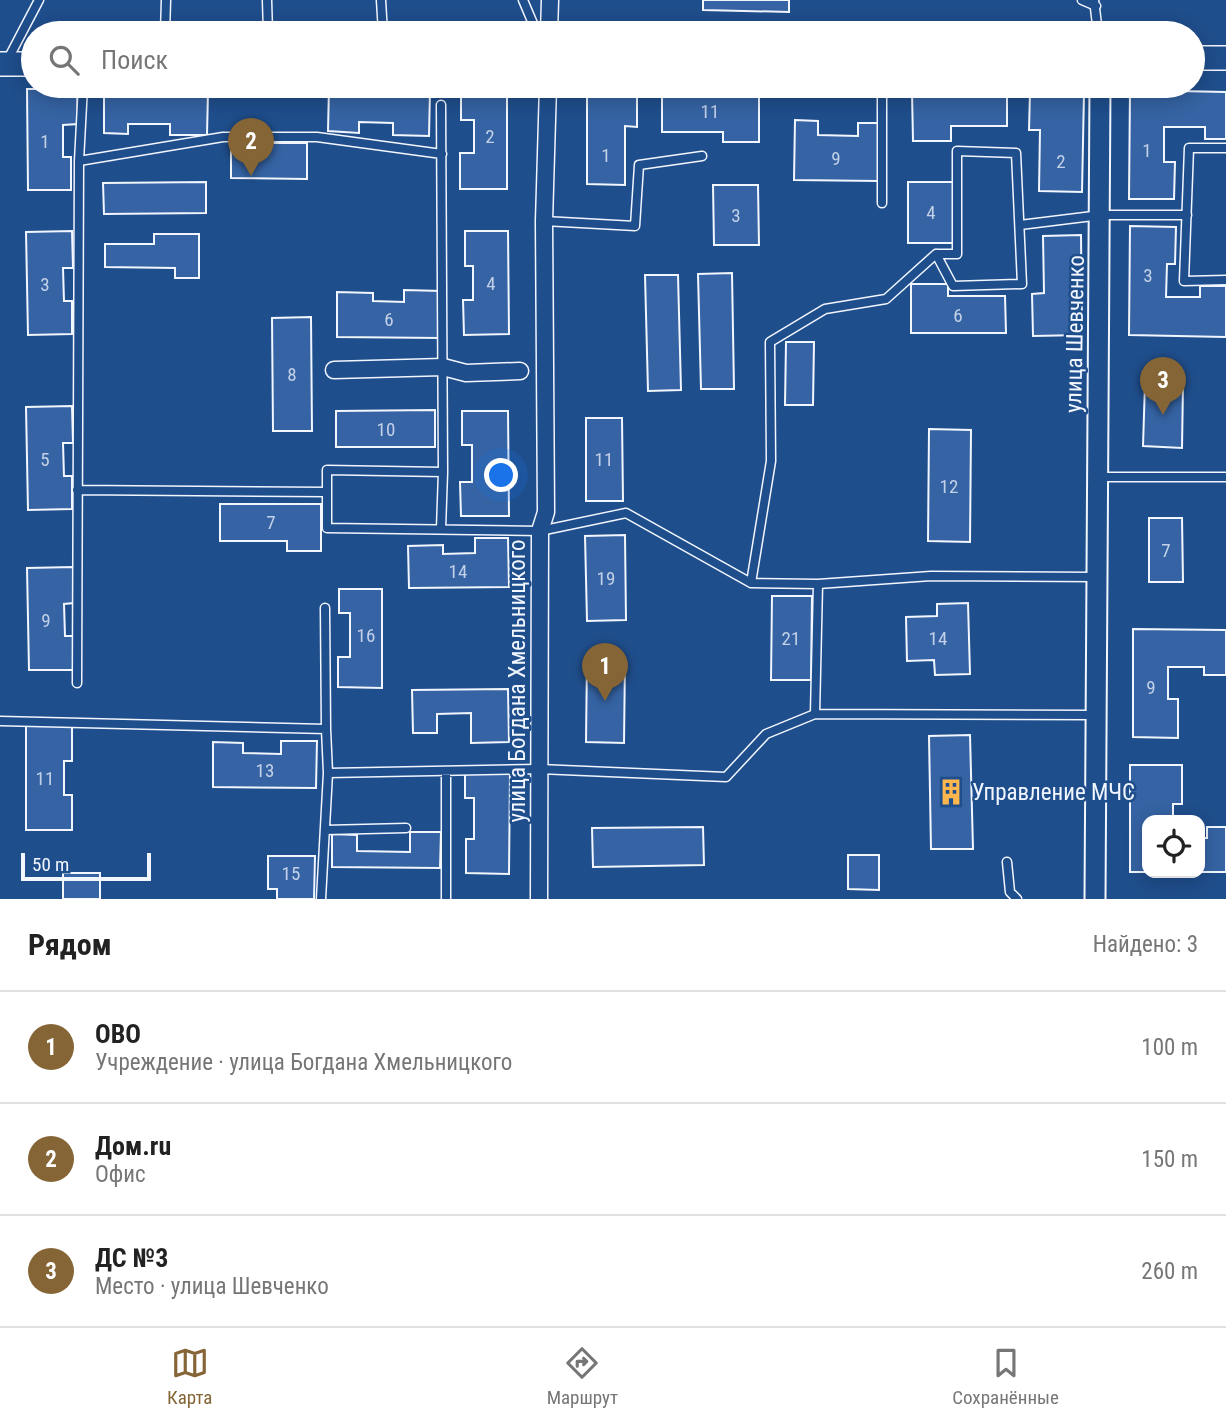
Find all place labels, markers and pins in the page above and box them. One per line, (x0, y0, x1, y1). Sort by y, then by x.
pin: 2 (228, 118, 274, 176)
pin: 3 (1140, 357, 1186, 415)
pin: 1 (582, 643, 628, 701)
building icon: Управление МЧС (936, 777, 966, 807)
place label: Управление МЧС (972, 779, 1135, 806)

